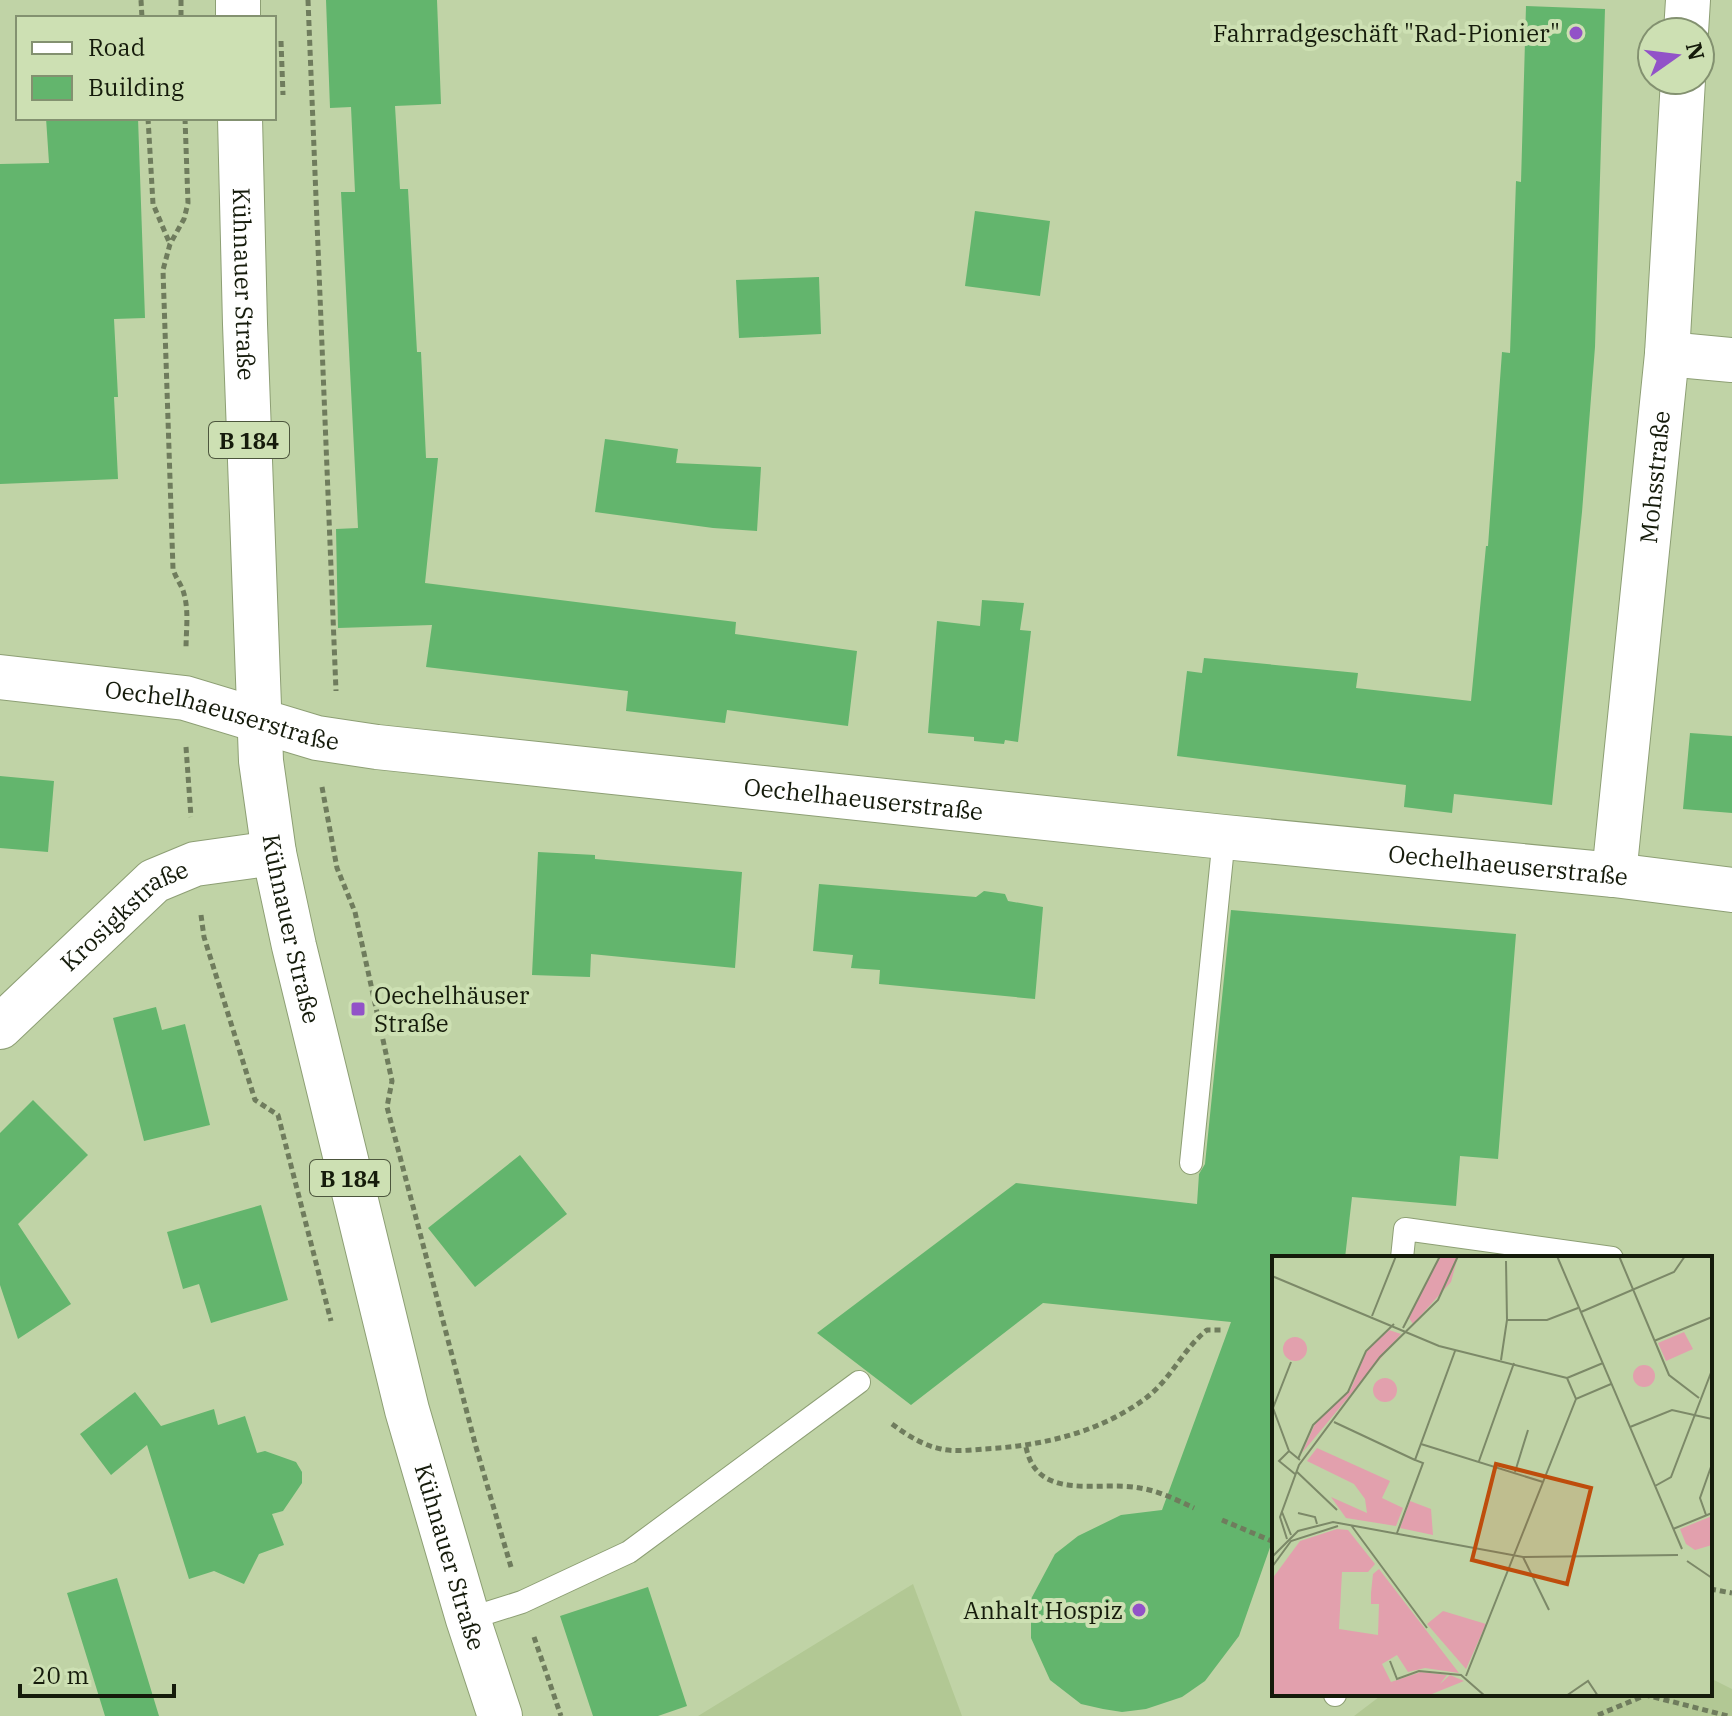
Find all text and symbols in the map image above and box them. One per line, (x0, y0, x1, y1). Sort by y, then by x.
legend (16, 16, 276, 120)
north arrow (1636, 16, 1716, 96)
place label: Fahrradgeschäft "Rad-Pionier" (1213, 17, 1560, 49)
marker: Fahrradgeschäft "Rad-Pionier" (1567, 24, 1585, 42)
text: Road (88, 31, 145, 63)
text: N (1680, 39, 1712, 63)
text: Building (88, 71, 184, 103)
street label: Kühnauer Straße (226, 187, 263, 381)
street label: Mohsstraße (1632, 409, 1677, 545)
road number: B 184 (209, 422, 289, 458)
street label: Oechelhaeuserstraße (103, 673, 341, 757)
street label: Oechelhaeuserstraße (742, 770, 985, 827)
street label: Kühnauer Straße (256, 832, 328, 1027)
street label: Oechelhaeuserstraße (1387, 837, 1630, 893)
street label: Krosigkstraße (53, 853, 193, 978)
place label: Oechelhäuser Straße (374, 979, 530, 1039)
marker: Oechelhäuser Straße (349, 1000, 367, 1018)
road number: B 184 (310, 1160, 390, 1196)
inset map (1272, 1256, 1712, 1696)
street label: Kühnauer Straße (407, 1460, 493, 1654)
place label: Anhalt Hospiz (963, 1594, 1123, 1626)
marker: Anhalt Hospiz (1130, 1601, 1148, 1619)
scale bar (20, 1648, 174, 1698)
text: 20 m (32, 1659, 89, 1691)

